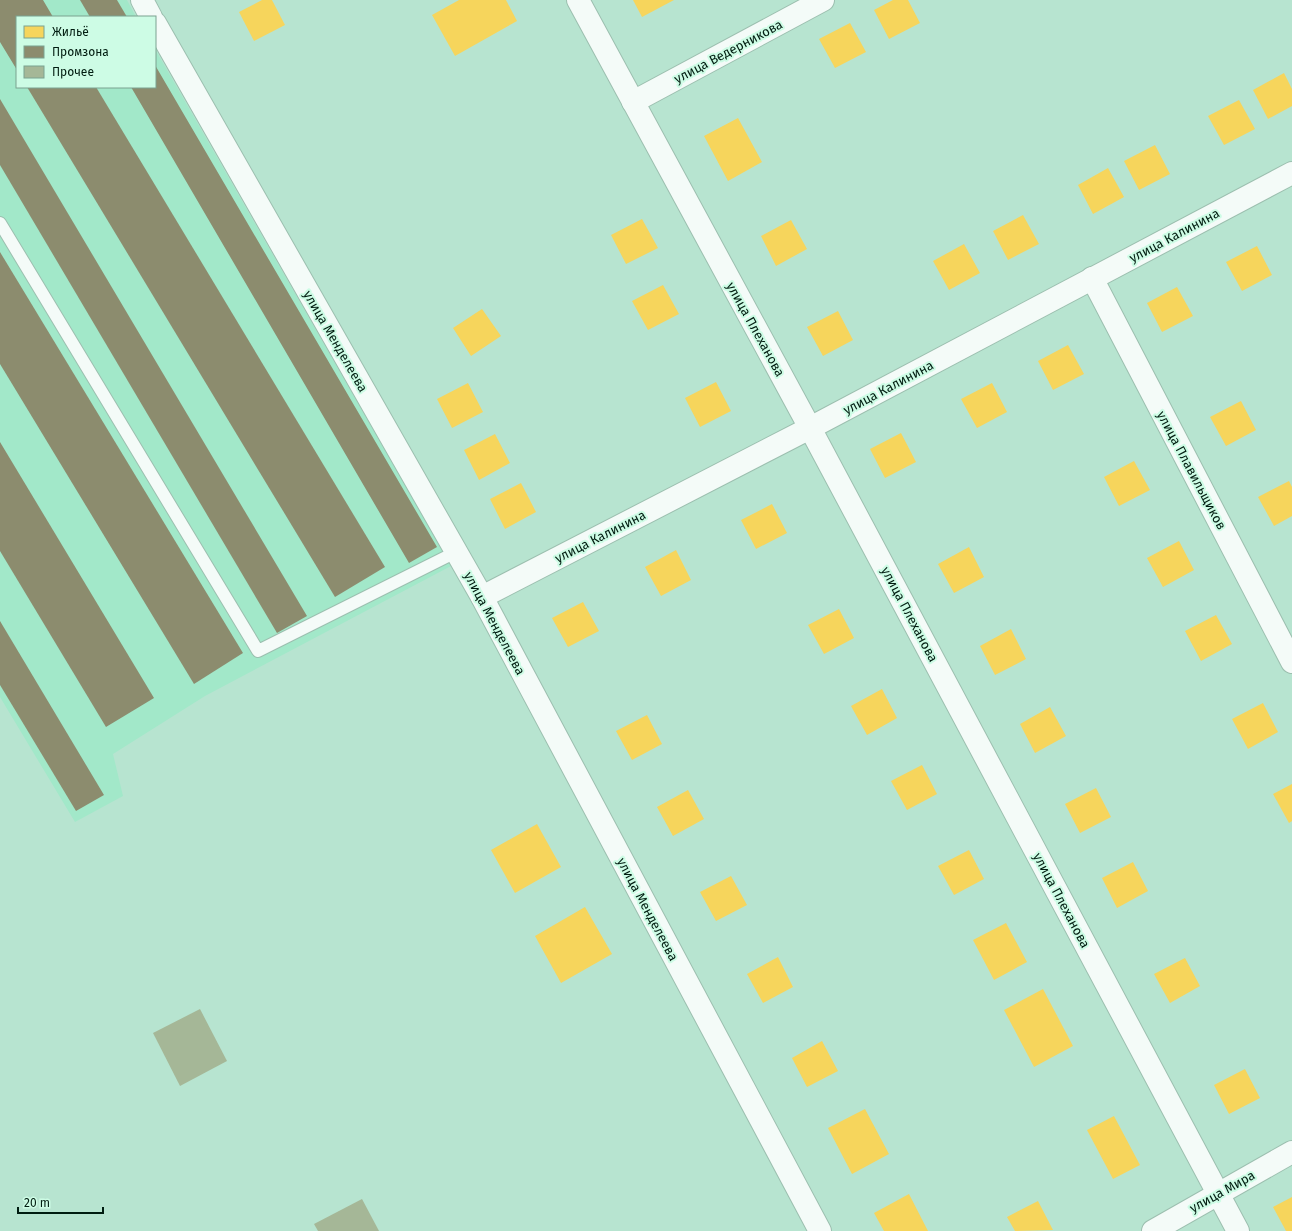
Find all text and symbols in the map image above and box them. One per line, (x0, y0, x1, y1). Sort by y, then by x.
legend (16, 16, 156, 88)
street label: улица Ведерникова (671, 17, 785, 86)
text: Жильё (52, 25, 89, 39)
text: Промзона (52, 45, 109, 59)
text: Прочее (52, 65, 94, 79)
street label: улица Калинина (1127, 205, 1222, 266)
street label: улица Плеханова (723, 279, 788, 379)
street label: улица Менделеева (300, 288, 371, 395)
street label: улица Калинина (841, 357, 936, 418)
street label: улица Плавильщиков (1154, 408, 1229, 532)
street label: улица Калинина (552, 507, 648, 566)
street label: улица Плеханова (878, 564, 941, 664)
street label: улица Менделеева (461, 569, 528, 677)
street label: улица Плеханова (1030, 850, 1093, 950)
street label: улица Менделеева (614, 855, 681, 963)
street label: улица Мира (1187, 1167, 1257, 1216)
scale bar (18, 1189, 103, 1215)
text: 20 m (24, 1196, 50, 1210)

